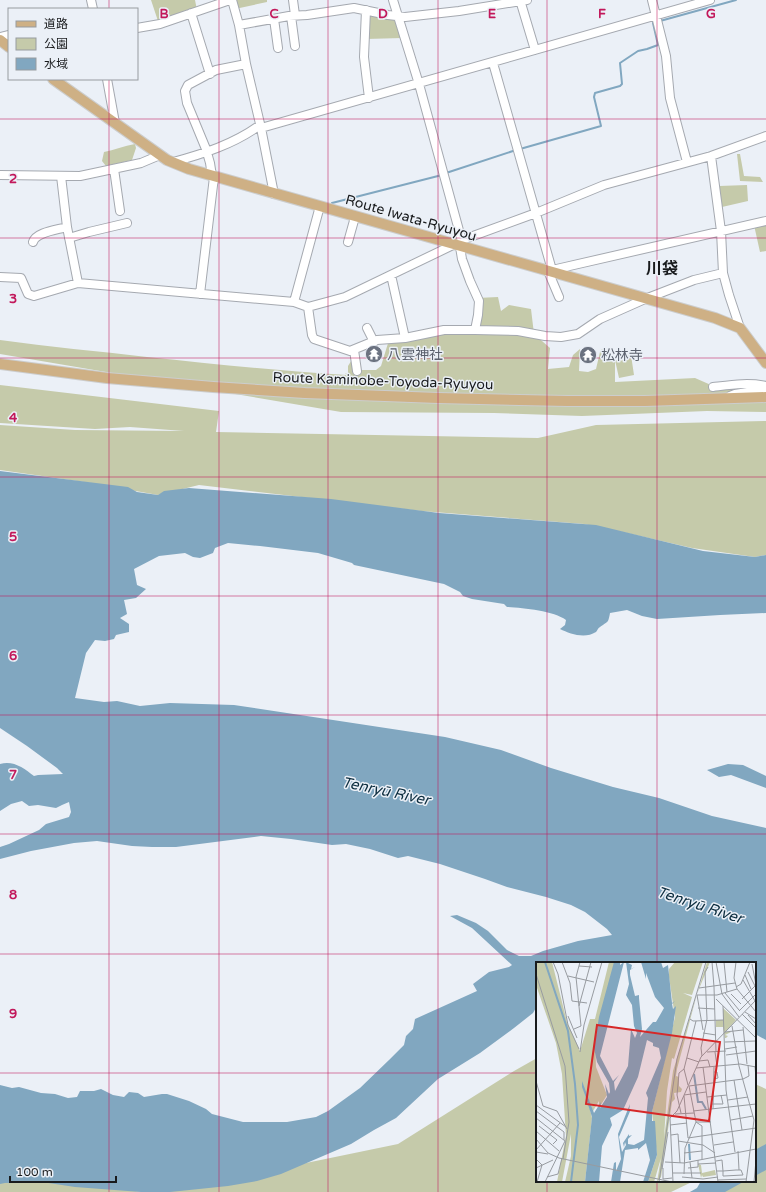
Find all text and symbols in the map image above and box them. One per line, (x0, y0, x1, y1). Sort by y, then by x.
text: B (159, 6, 169, 22)
text: C (269, 6, 279, 22)
text: D (378, 6, 388, 22)
text: E (488, 6, 496, 22)
text: F (598, 6, 606, 22)
text: G (706, 6, 716, 22)
legend (8, 8, 138, 80)
text: 道路 (44, 17, 68, 31)
text: 公園 (44, 37, 68, 51)
text: 水域 (44, 57, 68, 71)
text: 2 (9, 171, 17, 187)
street label: Route Iwata-Ryuyou (343, 191, 479, 245)
district label: 川袋 (646, 259, 678, 279)
text: 3 (9, 291, 17, 307)
temple icon: 八雲神社 (364, 344, 384, 364)
temple icon: 松林寺 (578, 345, 598, 365)
place label: 八雲神社 (387, 346, 443, 363)
place label: 松林寺 (601, 347, 643, 364)
street label: Route Kaminobe-Toyoda-Ryuyou (272, 369, 494, 393)
text: 4 (9, 410, 18, 426)
text: 5 (9, 529, 17, 545)
text: 6 (9, 648, 17, 664)
text: 7 (9, 767, 17, 783)
water label: Tenryū River (341, 773, 434, 810)
water label: Tenryū River (655, 883, 747, 928)
text: 8 (9, 887, 17, 903)
inset map (536, 962, 756, 1182)
text: 9 (9, 1006, 17, 1022)
scale bar (10, 1158, 116, 1184)
text: 100 m (16, 1165, 53, 1179)

